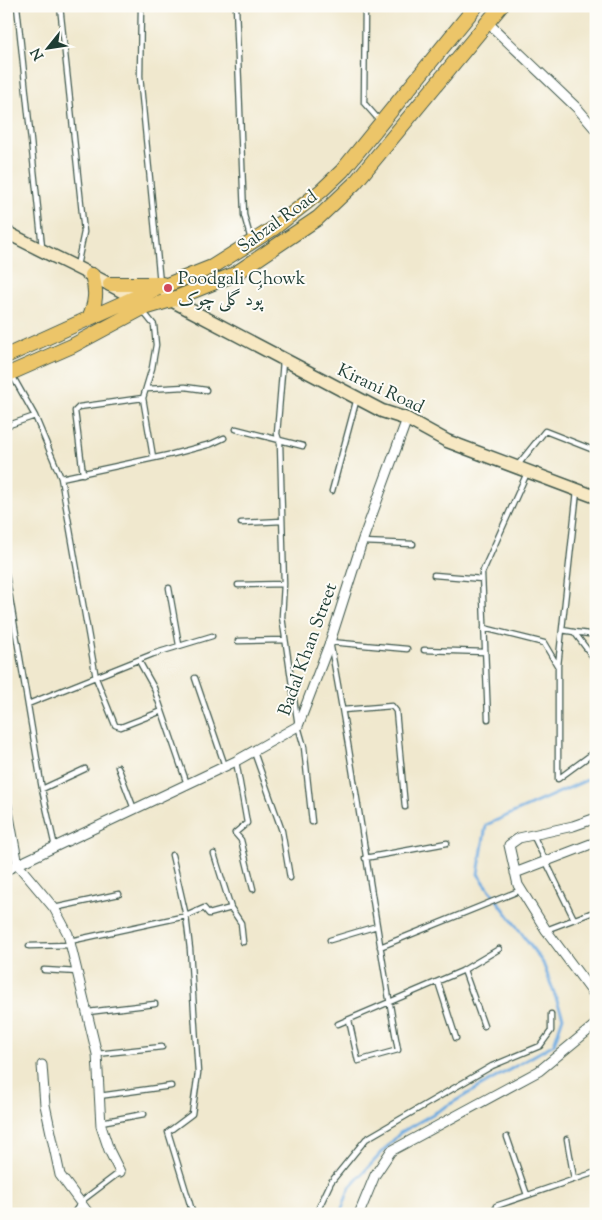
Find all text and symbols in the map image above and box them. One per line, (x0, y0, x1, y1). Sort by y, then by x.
north arrow (22, 22, 72, 72)
text: N (27, 44, 50, 63)
street label: Sabzal Road (233, 185, 323, 261)
place label: Poodgali Chowk پُود گلی چوک (178, 267, 306, 314)
marker: Poodgali Chowk پُود گلی چوک (162, 282, 174, 294)
street label: Kirani Road (332, 358, 428, 421)
street label: Badal Khan Street (273, 580, 345, 720)

